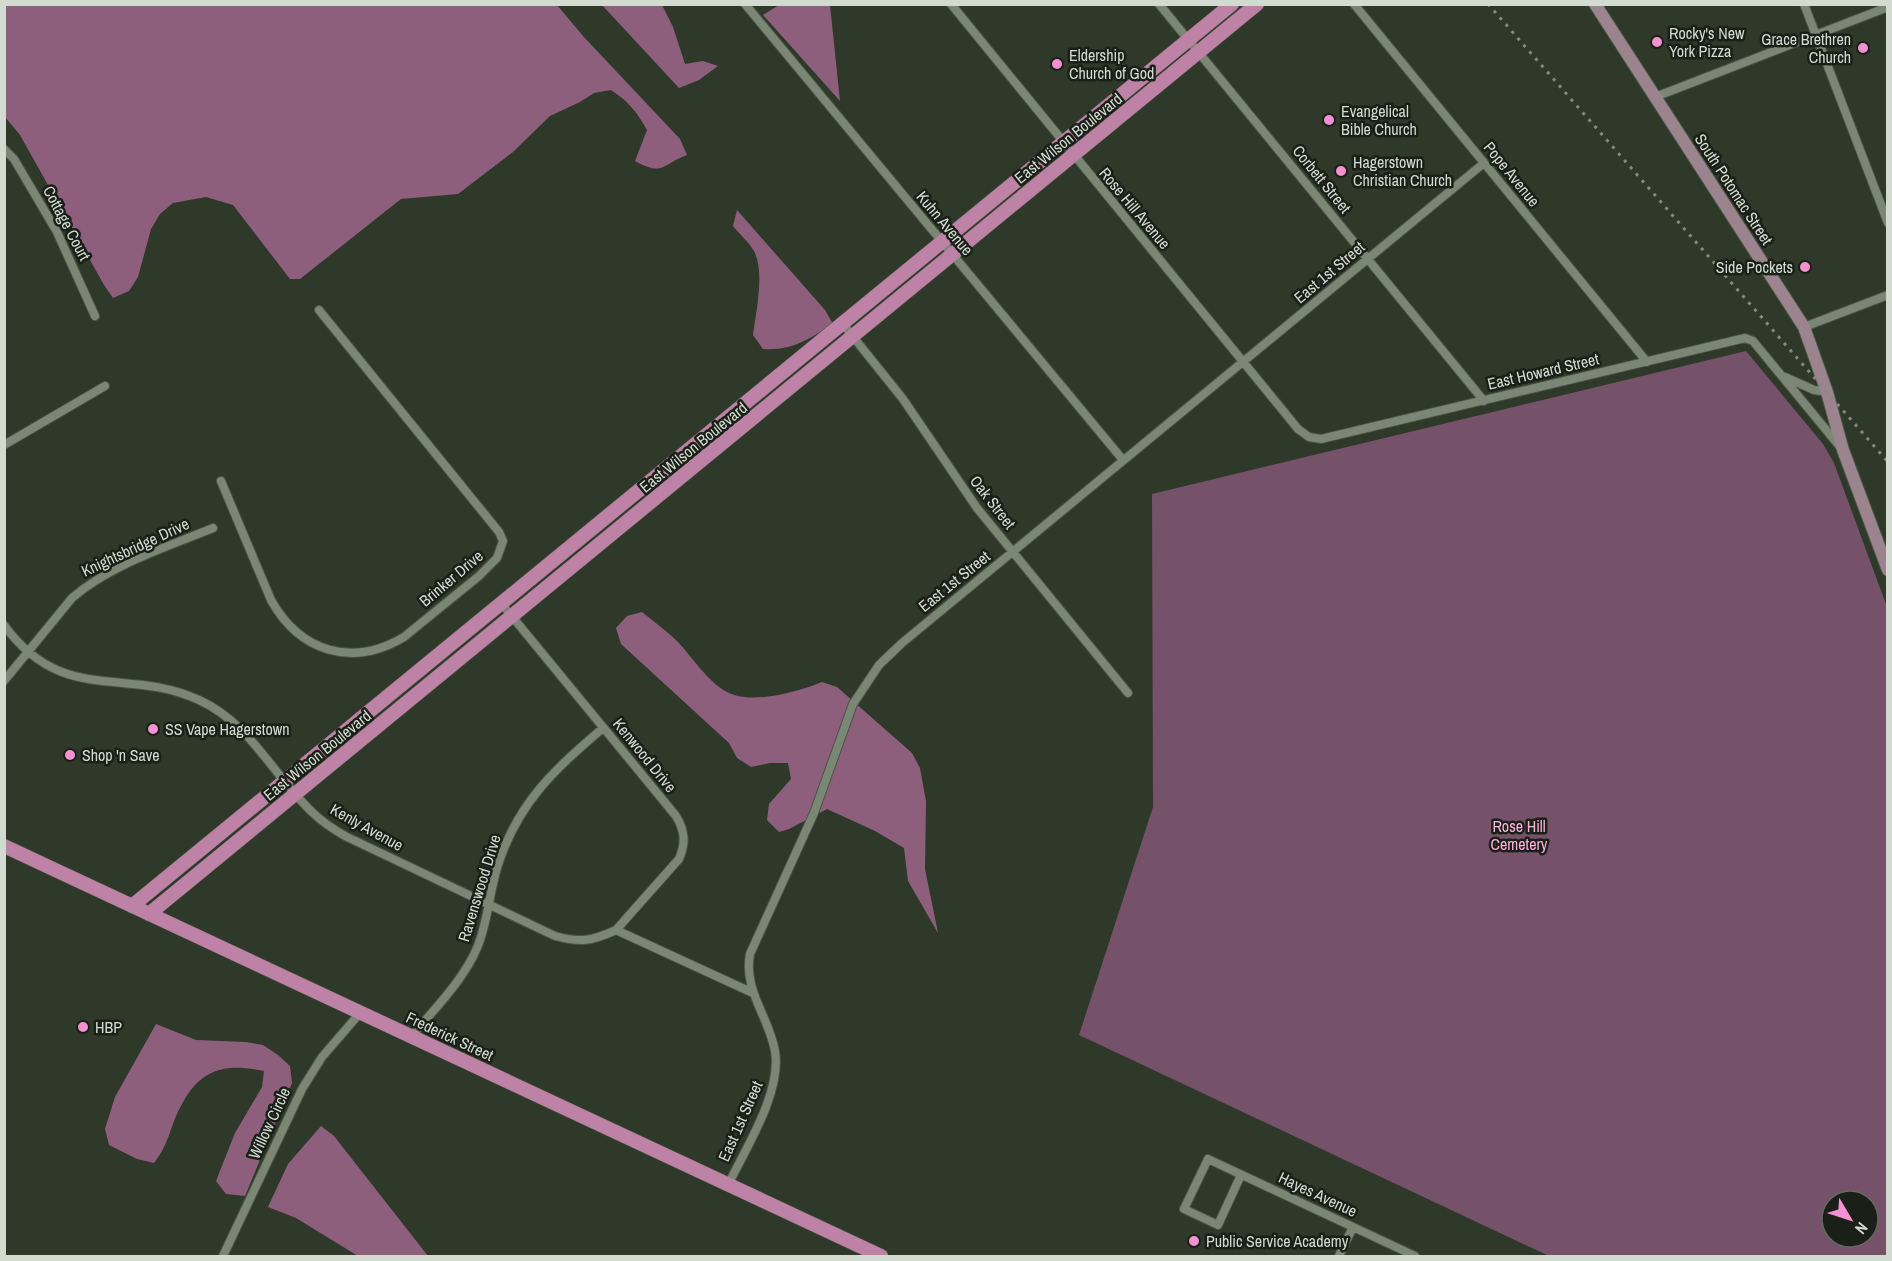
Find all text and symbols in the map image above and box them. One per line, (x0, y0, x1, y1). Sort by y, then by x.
place label: Rocky's New York Pizza (1669, 22, 1745, 62)
place label: Grace Brethren Church (1761, 28, 1851, 68)
marker: Rocky's New York Pizza (1650, 35, 1664, 49)
marker: Grace Brethren Church (1856, 41, 1870, 55)
place label: Eldership Church of God (1069, 44, 1154, 84)
marker: Eldership Church of God (1050, 57, 1064, 71)
street label: East Wilson Boulevard (1010, 88, 1126, 188)
place label: Evangelical Bible Church (1341, 100, 1417, 140)
marker: Evangelical Bible Church (1322, 113, 1336, 127)
street label: South Potomac Street (1690, 129, 1778, 249)
street label: Pope Avenue (1479, 137, 1545, 211)
street label: Corbett Street (1288, 140, 1356, 218)
place label: Hagerstown Christian Church (1353, 151, 1452, 191)
street label: Rose Hill Avenue (1094, 162, 1176, 254)
marker: Hagerstown Christian Church (1334, 164, 1348, 178)
street label: Cottage Court (38, 182, 96, 265)
street label: Kuhn Avenue (912, 186, 978, 260)
street label: East 1st Street (1289, 236, 1369, 308)
place label: Side Pockets (1716, 256, 1793, 278)
marker: Side Pockets (1798, 260, 1812, 274)
street label: East Howard Street (1485, 347, 1601, 395)
street label: East Wilson Boulevard (635, 397, 751, 497)
street label: Oak Street (965, 471, 1021, 534)
street label: Knightsbridge Drive (77, 512, 193, 582)
street label: Brinker Drive (414, 545, 488, 611)
street label: East 1st Street (914, 545, 995, 617)
street label: East Wilson Boulevard (259, 705, 375, 805)
street label: Kenwood Drive (608, 713, 682, 797)
place label: SS Vape Hagerstown (165, 718, 289, 740)
marker: SS Vape Hagerstown (146, 722, 160, 736)
place label: Shop 'n Save (82, 744, 160, 766)
marker: Shop 'n Save (63, 748, 77, 762)
street label: Kenly Avenue (327, 798, 407, 856)
park label: Rose Hill Cemetery (1491, 815, 1548, 855)
street label: Ravenswood Drive (452, 832, 506, 944)
street label: Frederick Street (403, 1006, 498, 1066)
place label: HBP (95, 1016, 122, 1038)
marker: HBP (76, 1020, 90, 1034)
street label: East 1st Street (712, 1077, 768, 1165)
street label: Willow Circle (243, 1084, 295, 1162)
street label: Hayes Avenue (1275, 1166, 1361, 1222)
north arrow (1820, 1189, 1880, 1249)
text: N (1850, 1218, 1873, 1239)
place label: Public Service Academy (1206, 1230, 1349, 1252)
marker: Public Service Academy (1187, 1234, 1201, 1248)

